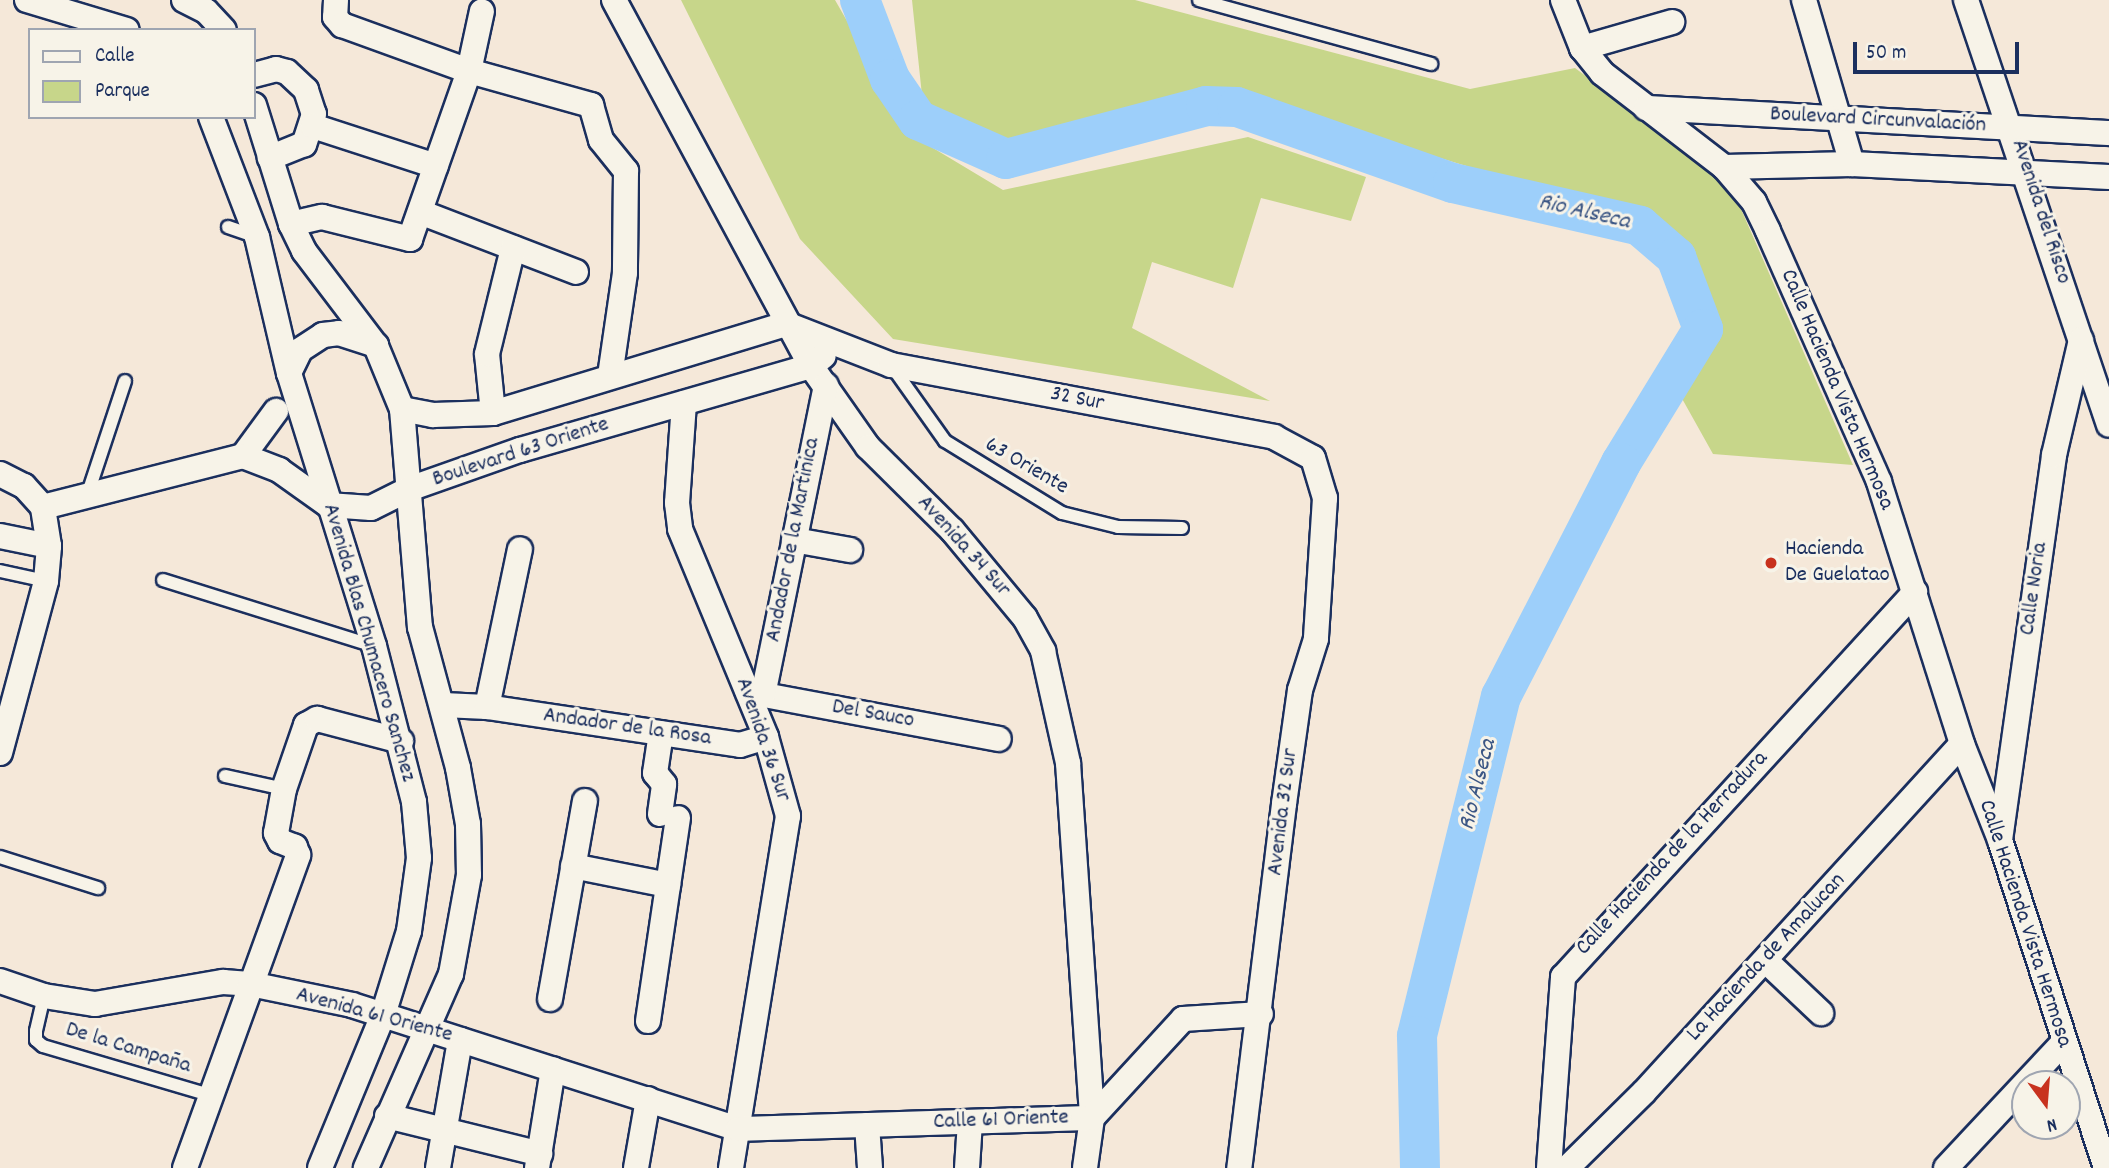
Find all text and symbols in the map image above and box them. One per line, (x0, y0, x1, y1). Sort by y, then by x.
legend (28, 28, 256, 119)
scale bar (1857, 28, 2023, 72)
text: 50 m (1866, 39, 1906, 69)
text: Calle (95, 42, 134, 72)
text: Parque (95, 77, 150, 107)
street label: Boulevard Circunvalación (1769, 102, 1987, 140)
street label: Avenida del Risco (2004, 136, 2076, 288)
water label: Rio Alseca (1536, 189, 1632, 237)
street label: Calle Hacienda Vista Hermosa (1773, 266, 1899, 514)
street label: 32 Sur (1048, 381, 1106, 419)
street label: Boulevard 63 Oriente (429, 411, 613, 495)
street label: 63 Oriente (979, 432, 1073, 502)
street label: Andador de la Martinica (761, 435, 827, 645)
street label: Avenida 34 Sur (910, 490, 1016, 604)
street label: Avenida Blas Chumacero Sanchez (315, 501, 421, 785)
place label: Hacienda De Guelatao (1785, 536, 1890, 590)
street label: Calle Noria (2015, 541, 2055, 637)
marker: Hacienda De Guelatao (1763, 555, 1779, 571)
street label: Avenida 36 Sur (728, 674, 796, 806)
street label: Del Sauco (830, 694, 916, 736)
street label: Andador de la Rosa (541, 703, 713, 753)
water label: Rio Alseca (1454, 737, 1504, 833)
street label: Calle Hacienda de la Herradura (1571, 746, 1775, 962)
street label: Avenida 32 Sur (1262, 747, 1306, 877)
street label: Calle Hacienda Vista Hermosa (1971, 797, 2077, 1051)
street label: La Hacienda de Amalucan (1682, 868, 1852, 1048)
street label: Avenida 61 Oriente (293, 982, 455, 1050)
street label: De la Campaña (62, 1017, 194, 1081)
north arrow (2011, 1070, 2081, 1140)
street label: Calle 61 Oriente (933, 1105, 1069, 1137)
text: N (2043, 1109, 2060, 1138)

